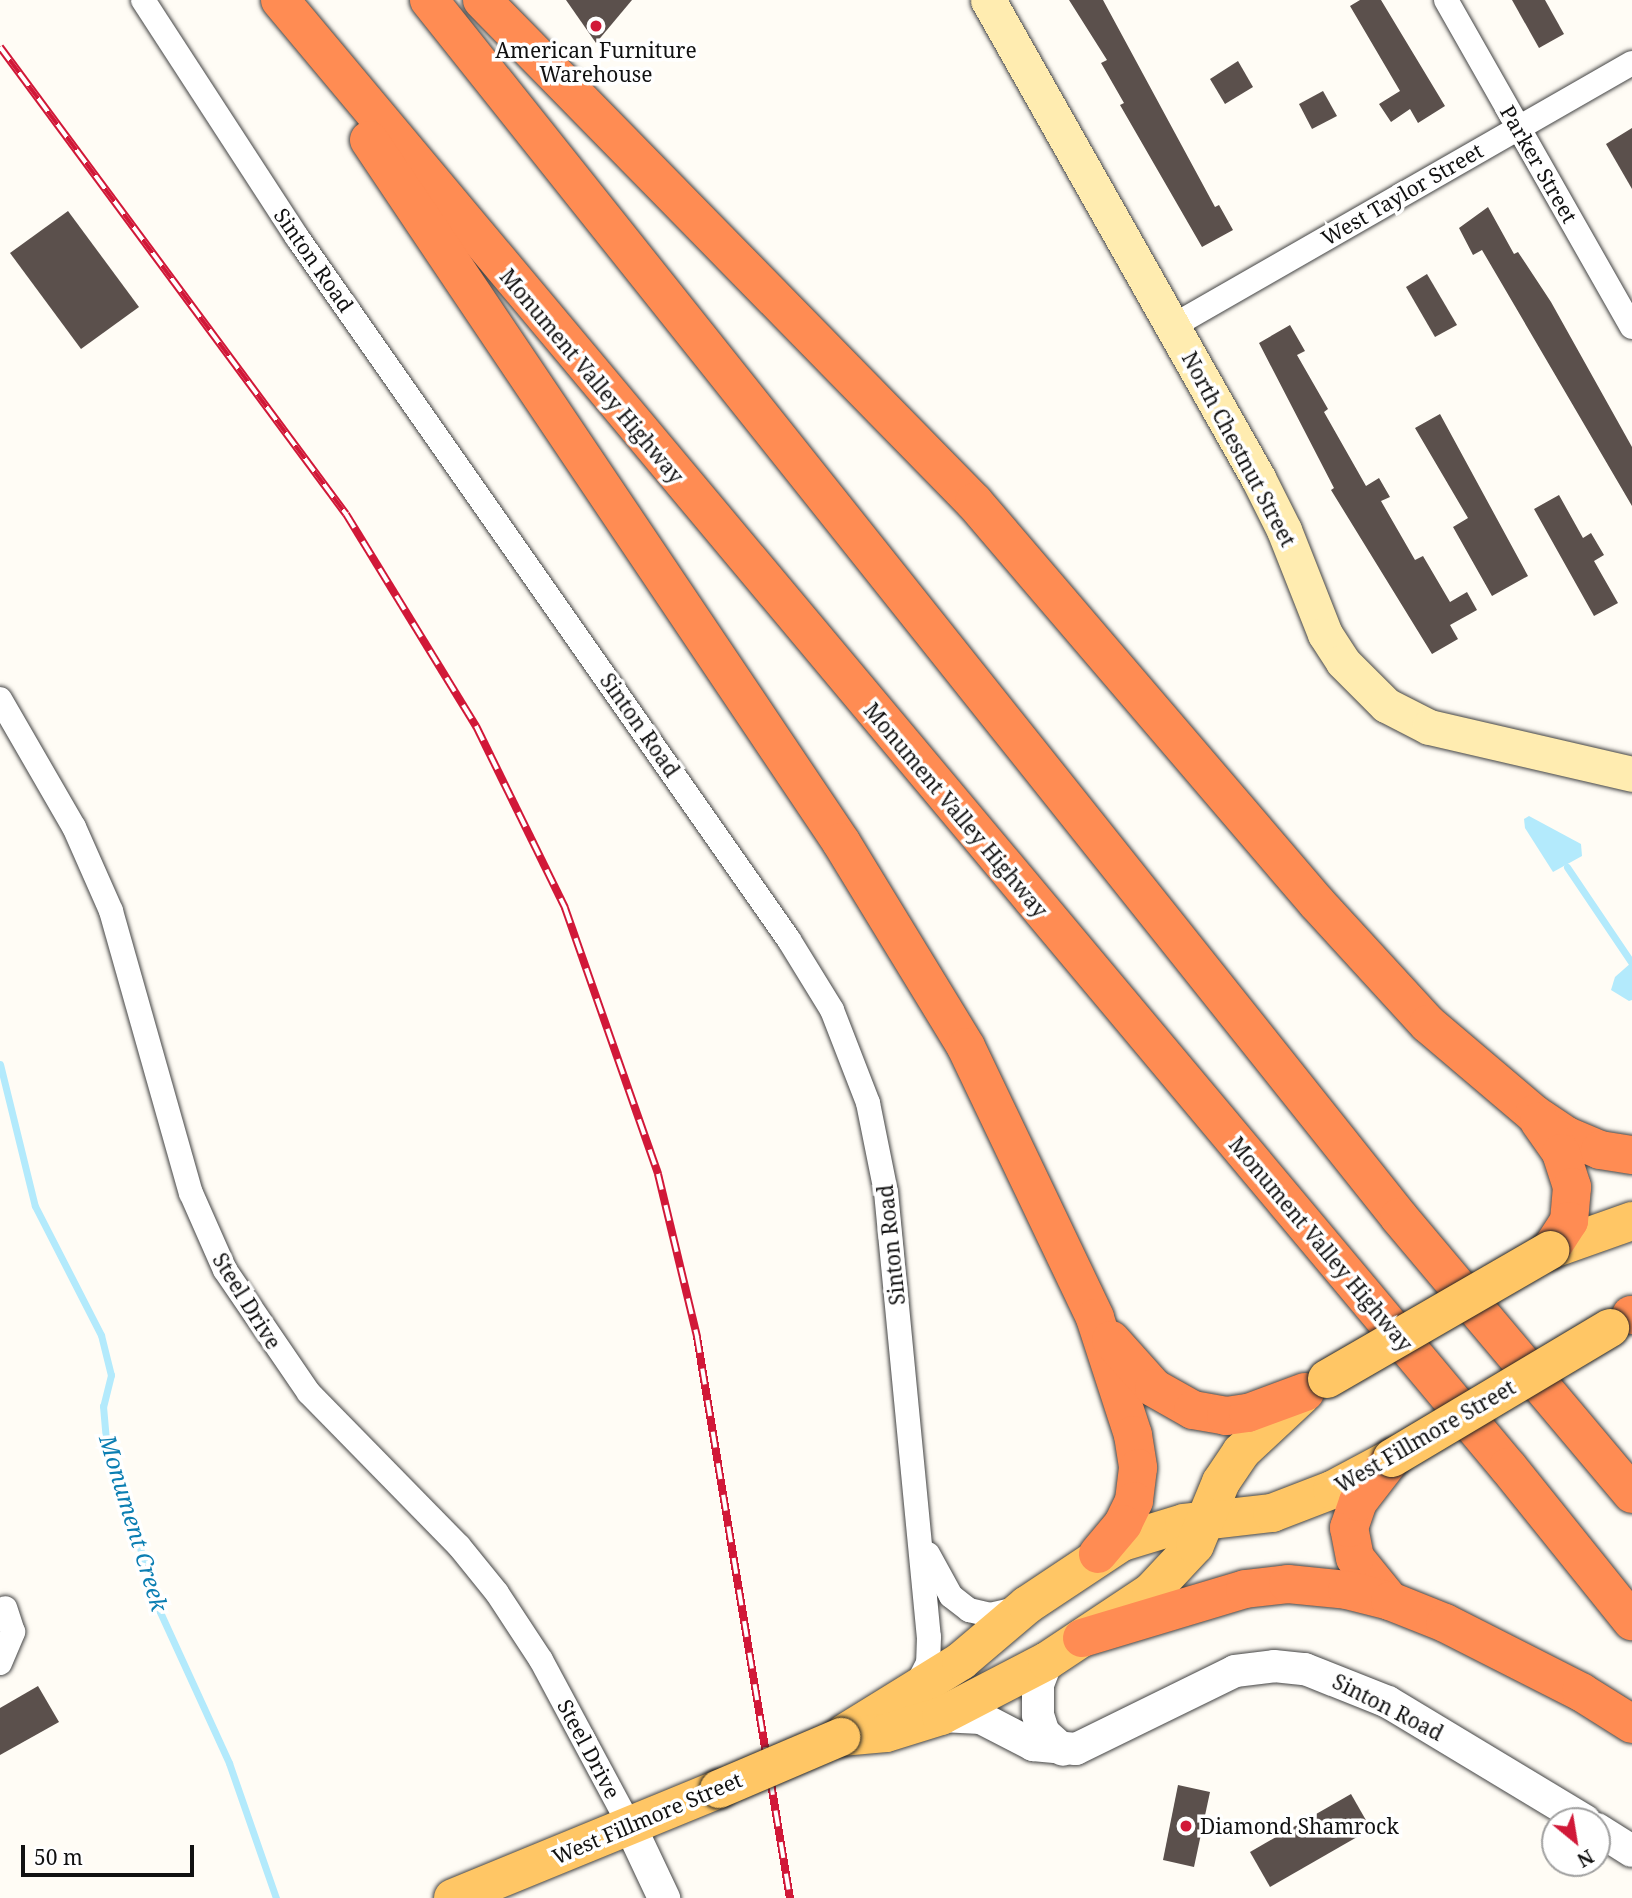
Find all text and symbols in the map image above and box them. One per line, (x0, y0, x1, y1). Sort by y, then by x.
marker: American Furniture Warehouse (588, 18, 604, 34)
place label: American Furniture Warehouse (495, 37, 697, 87)
street label: Parker Street (1495, 101, 1583, 227)
street label: West Taylor Street (1317, 138, 1487, 250)
street label: Sinton Road (269, 203, 359, 317)
street label: Monument Valley Highway (495, 264, 689, 488)
street label: North Chestnut Street (1177, 347, 1301, 551)
street label: Sinton Road (595, 668, 685, 782)
street label: Monument Valley Highway (859, 698, 1053, 922)
street label: Monument Valley Highway (1224, 1132, 1418, 1356)
street label: Sinton Road (872, 1184, 910, 1306)
street label: Steel Drive (208, 1248, 286, 1354)
street label: West Fillmore Street (1331, 1374, 1519, 1498)
water label: Monument Creek (94, 1431, 174, 1615)
street label: Sinton Road (1328, 1668, 1448, 1746)
street label: Steel Drive (552, 1695, 626, 1803)
street label: West Fillmore Street (548, 1767, 746, 1869)
north arrow (1541, 1807, 1611, 1877)
place label: Diamond Shamrock (1200, 1813, 1399, 1839)
marker: Diamond Shamrock (1178, 1818, 1194, 1834)
scale bar (24, 1832, 198, 1876)
text: 50 m (34, 1843, 83, 1871)
text: N (1573, 1843, 1598, 1873)

